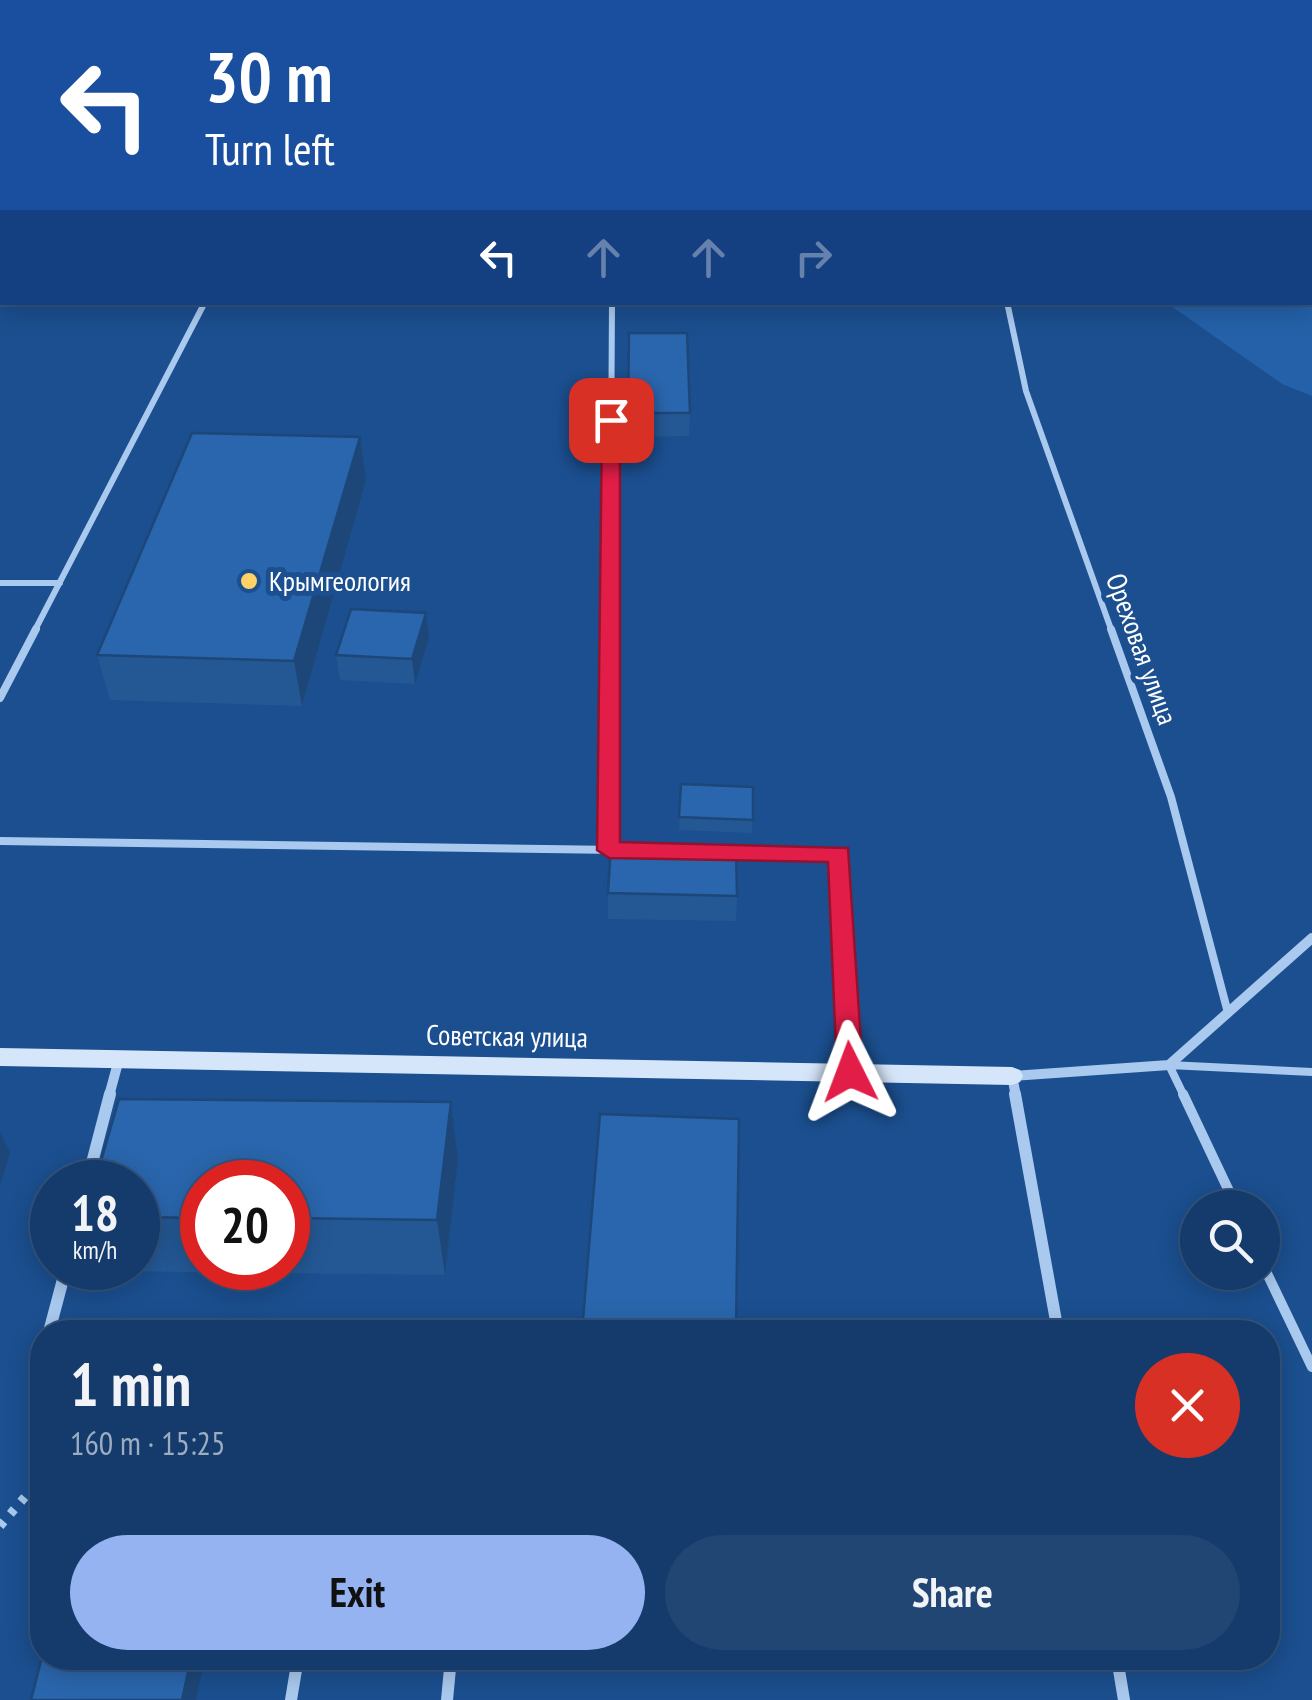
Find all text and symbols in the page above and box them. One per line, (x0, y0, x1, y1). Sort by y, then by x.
text: 30 m (205, 31, 333, 121)
icon: left (40, 40, 170, 170)
text: Turn left (205, 119, 335, 177)
icon: left (471, 230, 526, 285)
icon: ahead (576, 230, 631, 285)
icon: ahead (681, 230, 736, 285)
icon: right (786, 230, 841, 285)
pin (569, 378, 654, 463)
icon: arrive (584, 393, 639, 448)
place label: Крымгеология (269, 562, 411, 599)
street label: Ореховая улица (1098, 568, 1187, 730)
marker: Крымгеология (238, 570, 260, 592)
street label: Советская улица (426, 1016, 588, 1055)
position arrow (798, 1020, 902, 1124)
speed limit sign: 20 (180, 1160, 310, 1290)
text: 18 (71, 1180, 119, 1245)
map controls (1180, 1190, 1280, 1290)
button: search (1180, 1190, 1280, 1290)
text: km/h (73, 1234, 117, 1266)
text: 1 min (70, 1345, 191, 1423)
button: close (1135, 1353, 1240, 1458)
text: 160 m · 15:25 (70, 1422, 225, 1464)
button: Exit (70, 1535, 645, 1650)
button: Share (665, 1535, 1240, 1650)

